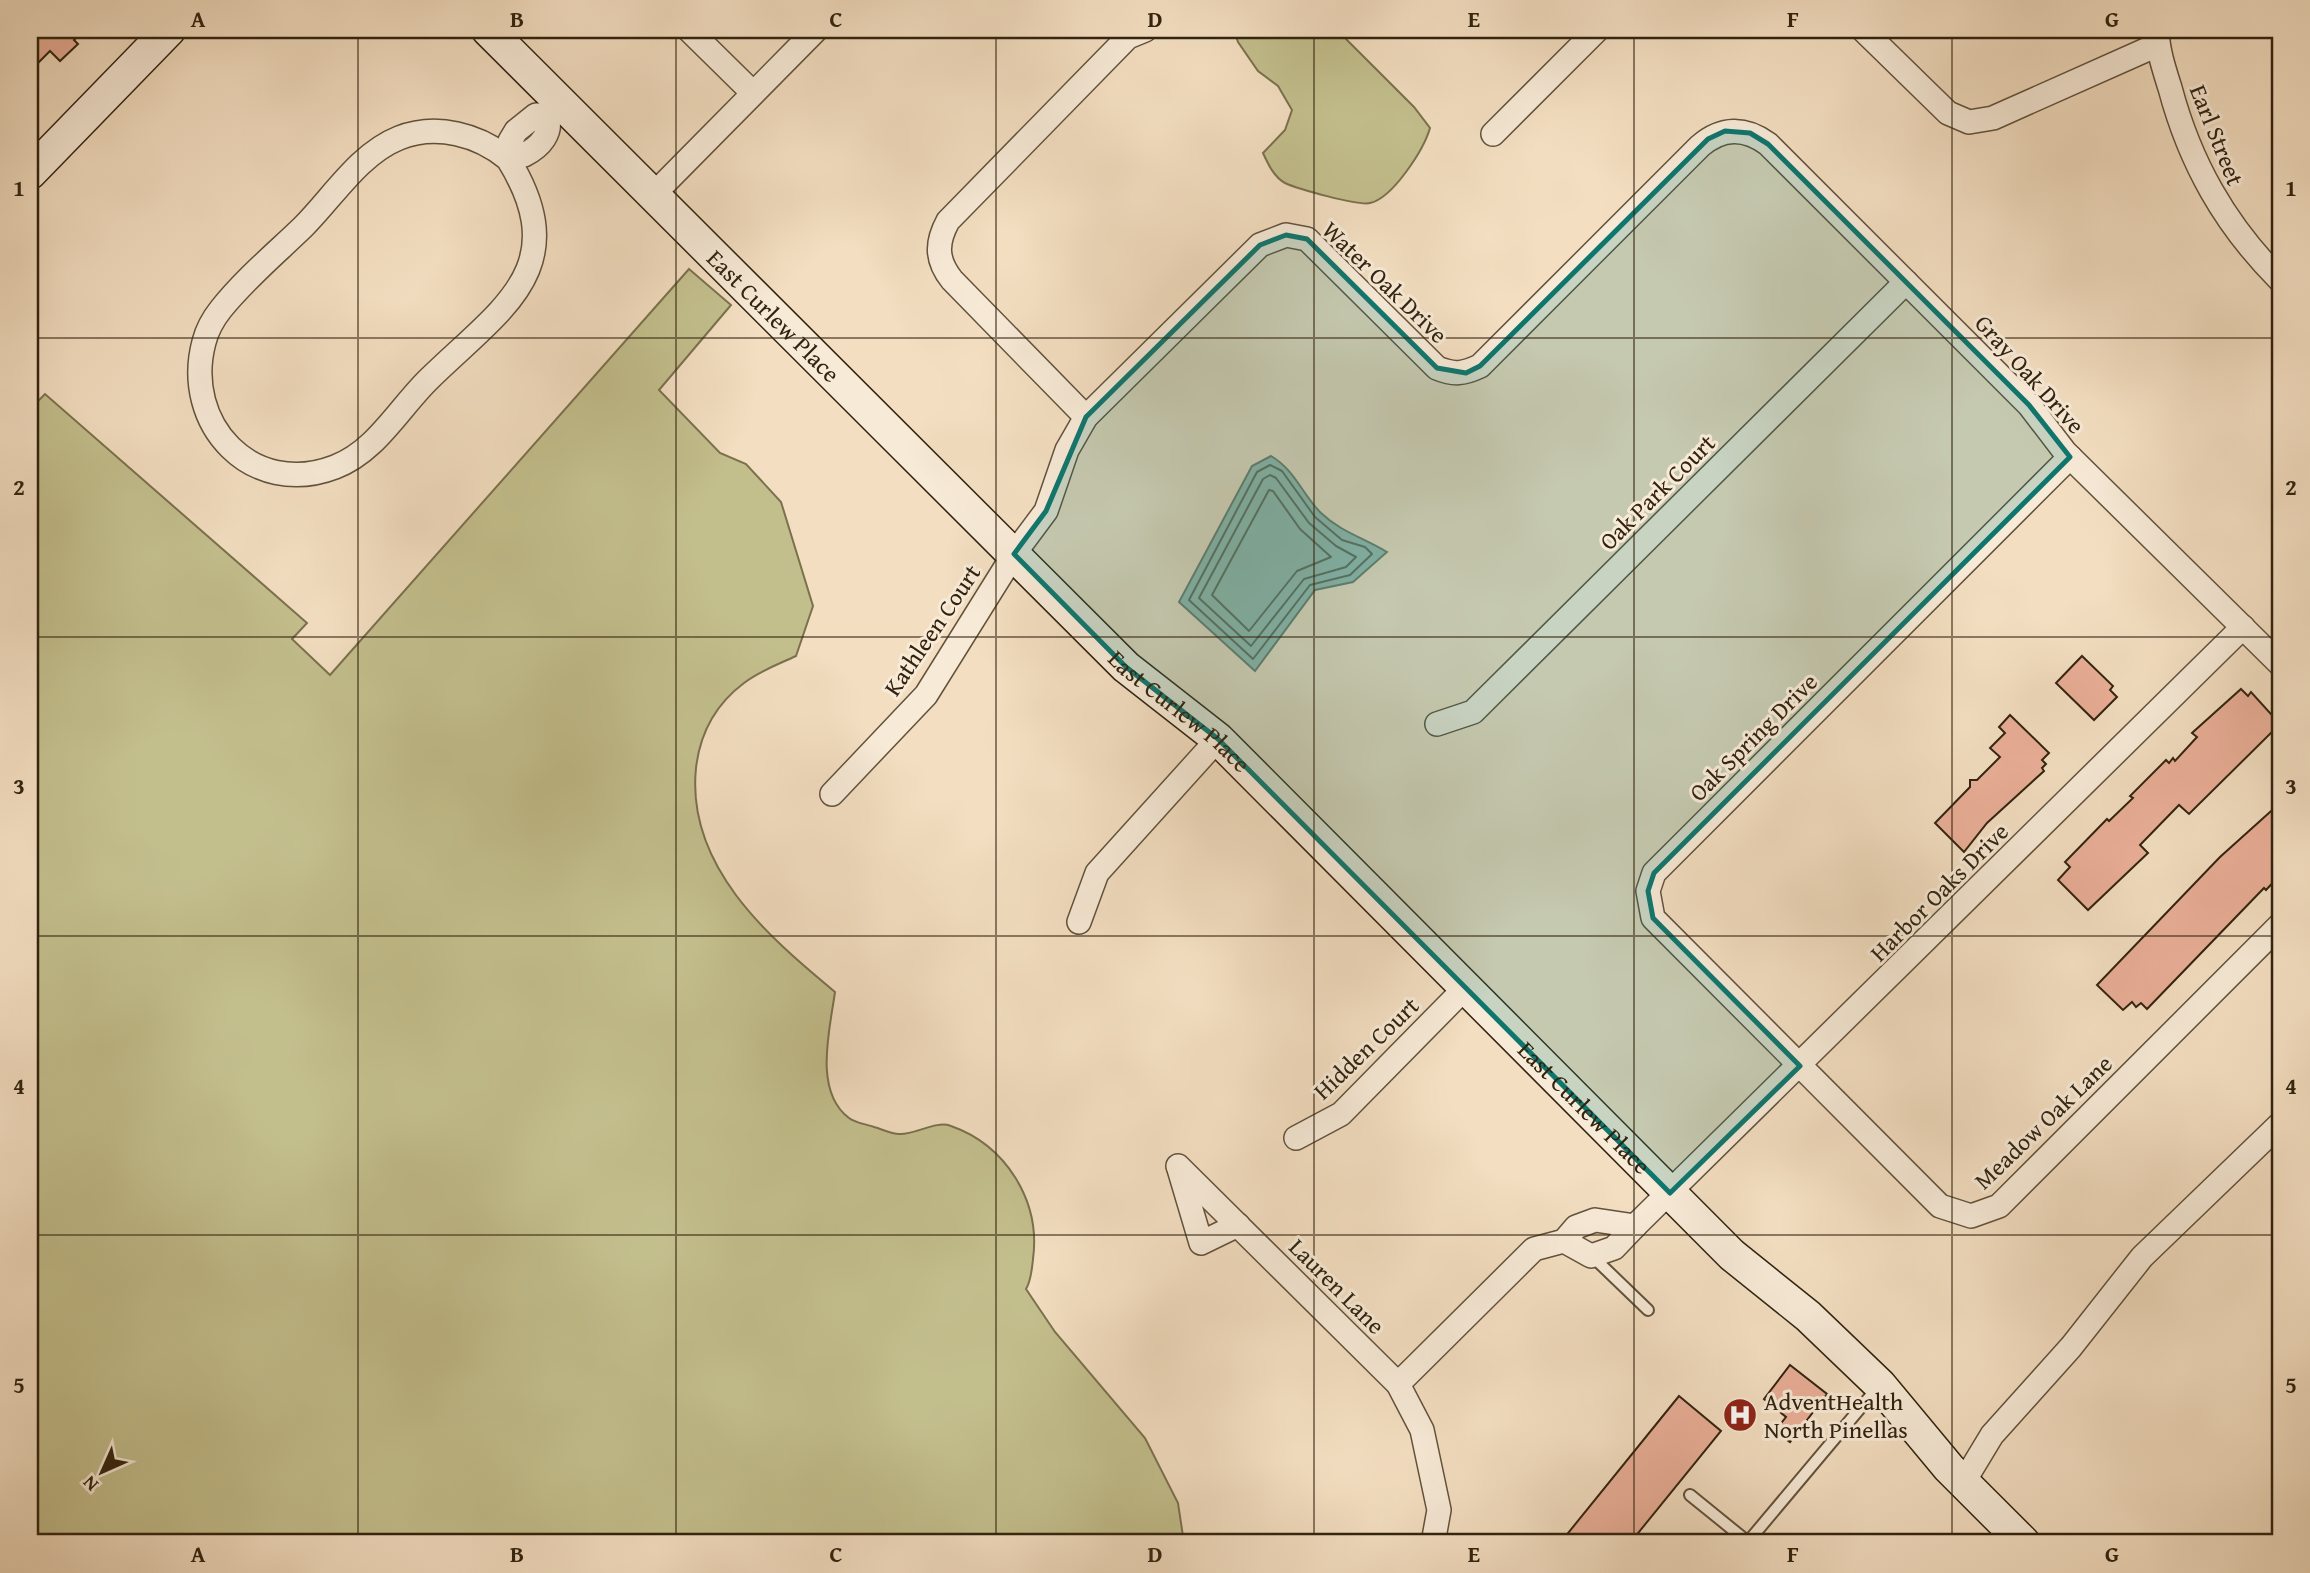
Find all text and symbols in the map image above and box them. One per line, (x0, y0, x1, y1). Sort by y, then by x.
text: A (191, 2, 206, 35)
text: B (510, 2, 524, 35)
text: C (829, 2, 843, 35)
text: D (1148, 2, 1163, 35)
text: E (1468, 2, 1480, 35)
text: F (1787, 2, 1799, 35)
text: G (2105, 2, 2119, 35)
street label: Earl Street (2181, 79, 2253, 191)
text: 1 (13, 171, 25, 204)
text: 1 (2285, 171, 2297, 204)
street label: Water Oak Drive (1314, 213, 1456, 351)
street label: East Curlew Place (699, 241, 849, 390)
street label: Gray Oak Drive (1967, 307, 2093, 441)
street label: Oak Park Court (1591, 426, 1723, 558)
text: 2 (13, 470, 25, 503)
text: 2 (2285, 470, 2297, 503)
street label: Kathleen Court (875, 557, 989, 703)
street label: East Curlew Place (1101, 642, 1259, 780)
street label: Oak Spring Drive (1681, 665, 1825, 809)
text: 3 (13, 769, 25, 802)
text: 3 (2285, 769, 2297, 802)
street label: Harbor Oaks Drive (1862, 815, 2016, 969)
street label: Hidden Court (1305, 988, 1427, 1107)
street label: East Curlew Place (1510, 1032, 1659, 1182)
street label: Meadow Oak Lane (1966, 1047, 2120, 1197)
text: 4 (13, 1069, 25, 1102)
text: 4 (2285, 1069, 2297, 1102)
street label: Lauren Lane (1281, 1230, 1393, 1342)
text: 5 (13, 1368, 25, 1401)
text: 5 (2285, 1368, 2297, 1401)
place label: AdventHealth North Pinellas (1764, 1384, 1908, 1447)
hospital icon: AdventHealth North Pinellas (1721, 1396, 1759, 1434)
north arrow (66, 1436, 136, 1506)
text: N (75, 1469, 104, 1498)
text: A (191, 1537, 206, 1570)
text: B (510, 1537, 524, 1570)
text: C (829, 1537, 843, 1570)
text: D (1148, 1537, 1163, 1570)
text: E (1468, 1537, 1480, 1570)
text: F (1787, 1537, 1799, 1570)
text: G (2105, 1537, 2119, 1570)

